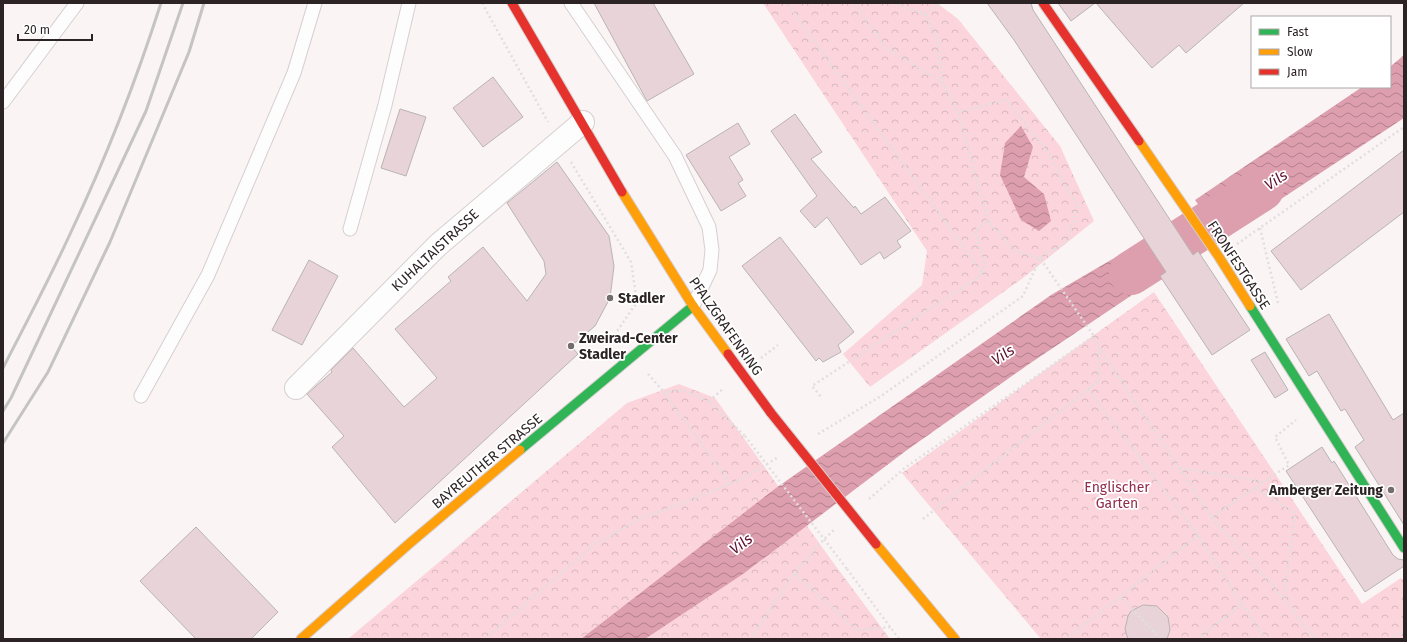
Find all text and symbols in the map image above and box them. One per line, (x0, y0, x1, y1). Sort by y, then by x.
scale bar (18, 16, 92, 42)
legend (1251, 16, 1391, 88)
text: 20 m (24, 23, 50, 37)
text: Fast (1287, 25, 1309, 39)
text: Slow (1287, 45, 1313, 59)
text: Jam (1287, 65, 1307, 79)
water label: Vils (1261, 166, 1291, 194)
street label: KUHALTAISTRASSE (388, 206, 482, 295)
street label: FRONFESTGASSE (1204, 218, 1274, 313)
street label: PFALZGRAFENRING (685, 274, 766, 379)
place label: Stadler (618, 290, 665, 307)
marker: Stadler (605, 293, 615, 303)
place label: Zweirad-Center Stadler (579, 330, 678, 363)
marker: Zweirad-Center Stadler (566, 341, 576, 351)
water label: Vils (988, 341, 1018, 369)
street label: BAYREUTHER STRASSE (429, 410, 546, 512)
park label: Englischer Garten (1084, 479, 1150, 512)
place label: Amberger Zeitung (1268, 482, 1383, 499)
marker: Amberger Zeitung (1386, 485, 1396, 495)
water label: Vils (726, 530, 756, 558)

